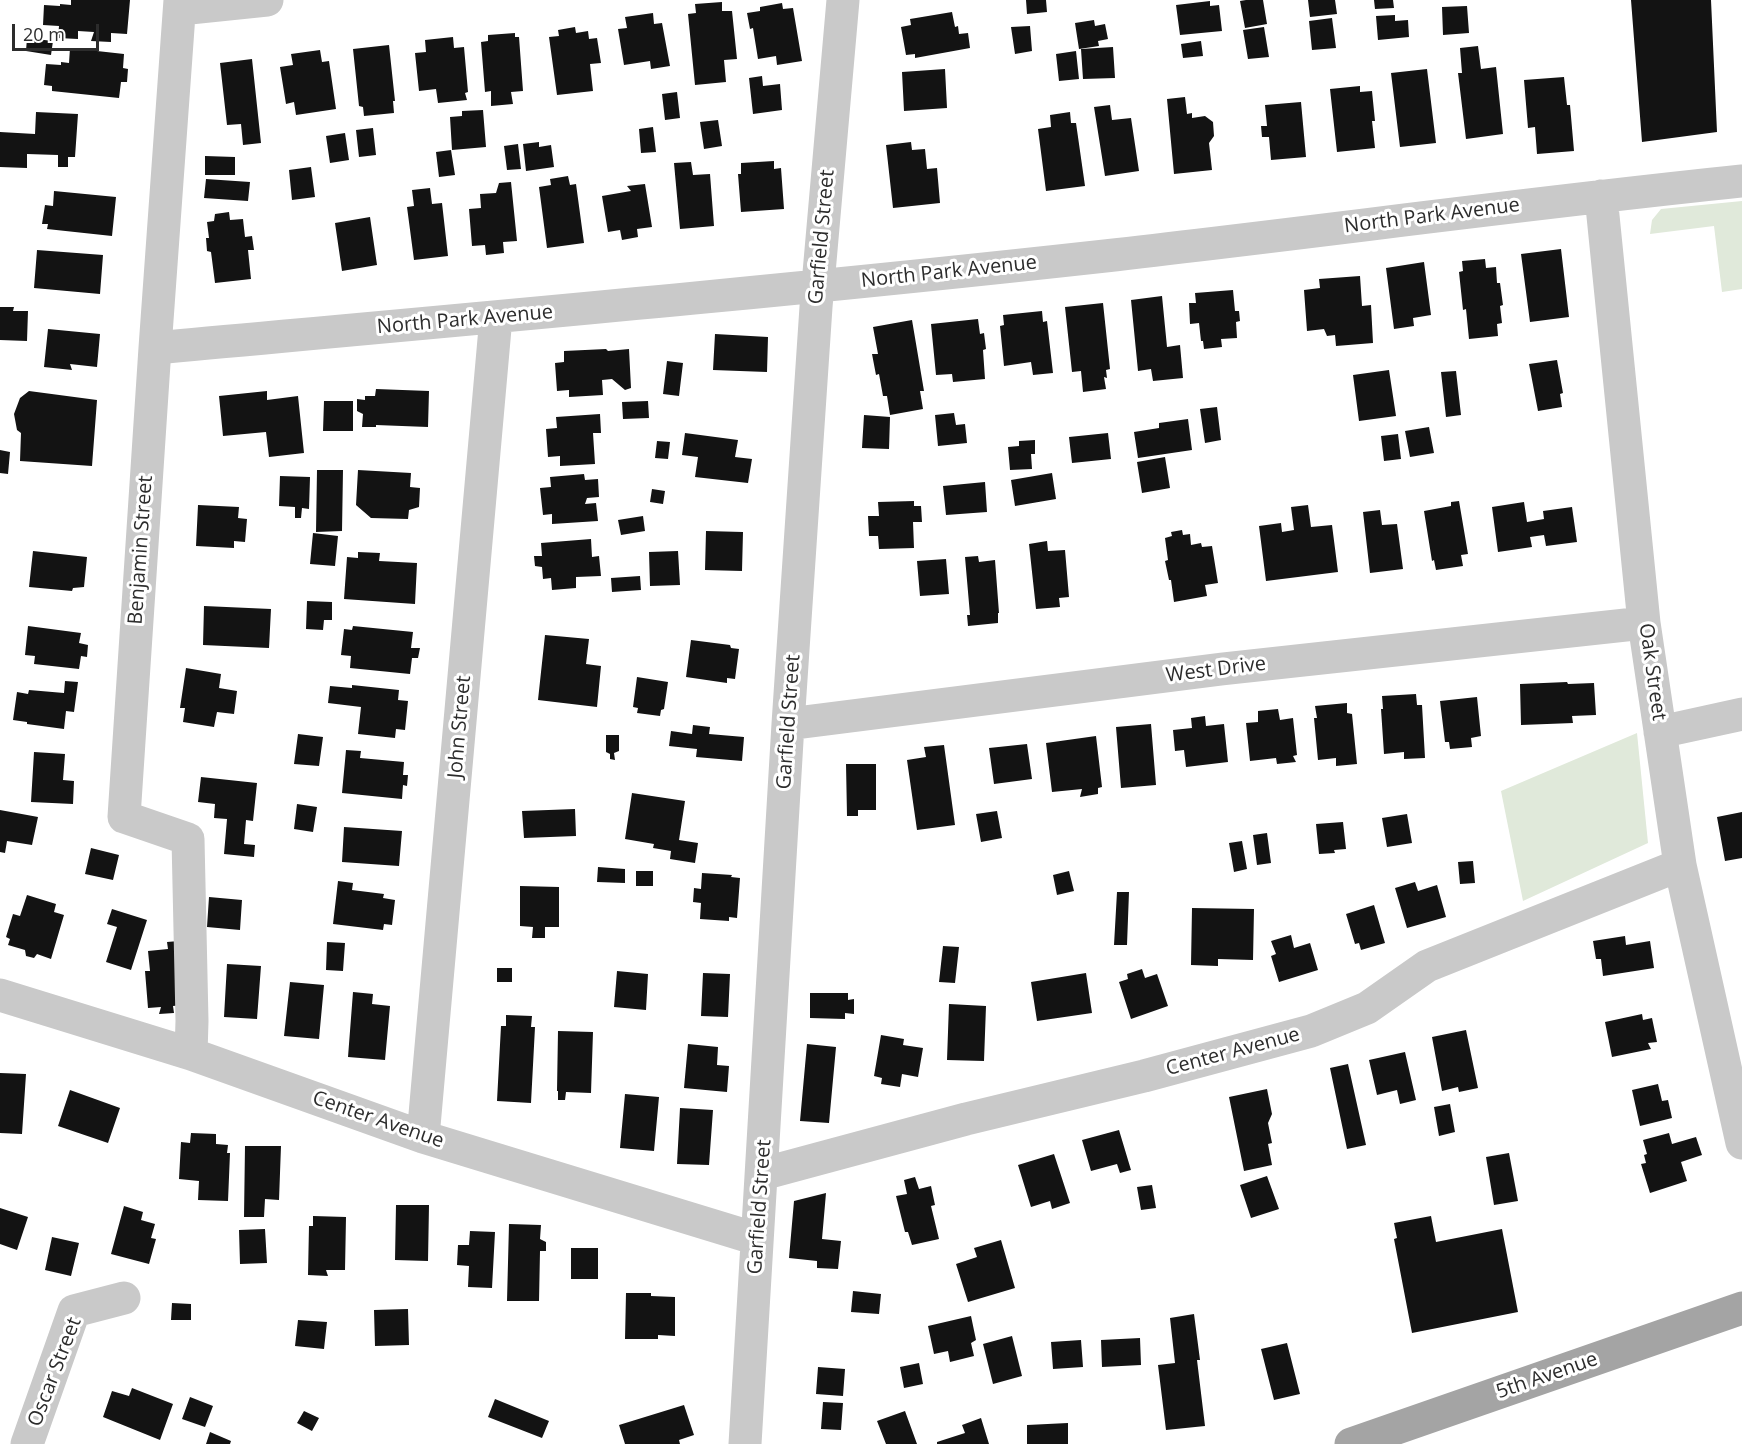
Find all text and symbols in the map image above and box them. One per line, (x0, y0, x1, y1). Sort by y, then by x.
scale bar (15, 12, 102, 50)
text: 20 m (23, 22, 65, 46)
street label: Garfield Street (804, 169, 840, 305)
street label: North Park Avenue (1343, 193, 1521, 239)
street label: North Park Avenue (860, 251, 1038, 293)
street label: North Park Avenue (376, 300, 554, 340)
street label: Benjamin Street (124, 475, 158, 625)
street label: Oak Street (1633, 622, 1671, 722)
street label: West Drive (1165, 652, 1267, 688)
street label: Garfield Street (772, 654, 806, 790)
street label: John Street (444, 675, 476, 779)
street label: Center Avenue (1164, 1023, 1302, 1081)
street label: Center Avenue (309, 1086, 447, 1154)
street label: Garfield Street (743, 1139, 777, 1275)
street label: Oscar Street (23, 1314, 87, 1430)
street label: 5th Avenue (1493, 1347, 1601, 1405)

